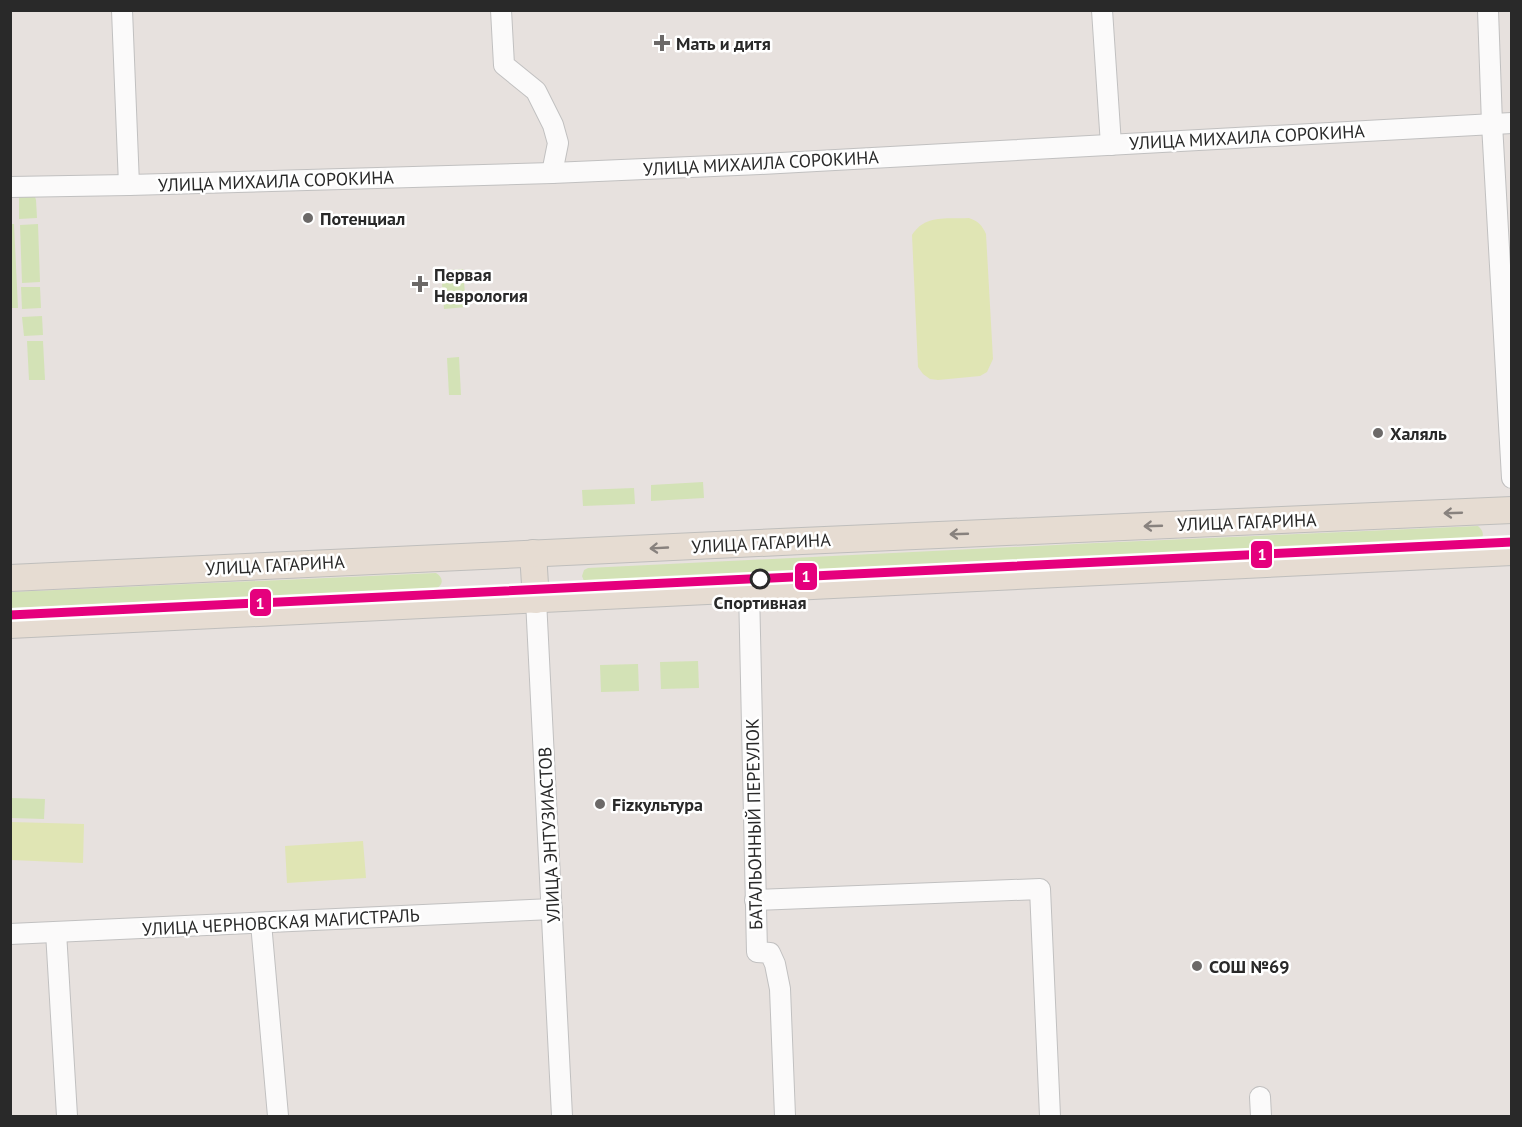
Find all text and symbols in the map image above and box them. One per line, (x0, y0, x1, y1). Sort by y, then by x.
place label: Мать и дитя (676, 32, 771, 55)
marker: Мать и дитя (653, 34, 671, 52)
street label: УЛИЦА МИХАИЛА СОРОКИНА (1129, 119, 1366, 155)
street label: УЛИЦА МИХАИЛА СОРОКИНА (643, 145, 880, 181)
street label: УЛИЦА МИХАИЛА СОРОКИНА (158, 165, 395, 197)
place label: Потенциал (320, 207, 405, 230)
marker: Потенциал (301, 211, 315, 225)
place label: Первая Неврология (434, 263, 528, 307)
marker: Первая Неврология (411, 275, 429, 293)
place label: Халяль (1390, 422, 1447, 445)
marker: Халяль (1371, 426, 1385, 440)
street label: УЛИЦА ГАГАРИНА (1177, 508, 1317, 536)
one-way arrow (1444, 508, 1464, 519)
one-way arrow (1144, 520, 1164, 532)
street label: УЛИЦА ГАГАРИНА (691, 528, 832, 558)
one-way arrow (949, 529, 969, 540)
line badge: 1 (1250, 540, 1273, 569)
one-way arrow (649, 542, 669, 553)
text: 1 (1257, 544, 1267, 564)
street label: УЛИЦА ГАГАРИНА (205, 550, 346, 580)
line badge: 1 (794, 562, 818, 591)
text: 1 (801, 566, 811, 586)
marker: Спортивная (750, 569, 770, 589)
line badge: 1 (249, 588, 272, 617)
place label: Спортивная (714, 591, 806, 614)
text: 1 (255, 593, 265, 613)
street label: БАТАЛЬОННЫЙ ПЕРЕУЛОК (741, 718, 767, 930)
street label: УЛИЦА ЭНТУЗИАСТОВ (533, 746, 565, 924)
place label: Fizкультура (612, 793, 703, 816)
marker: Fizкультура (593, 797, 607, 811)
street label: УЛИЦА ЧЕРНОВСКАЯ МАГИСТРАЛЬ (142, 903, 420, 941)
place label: СОШ №69 (1209, 955, 1289, 978)
marker: СОШ №69 (1190, 959, 1204, 973)

